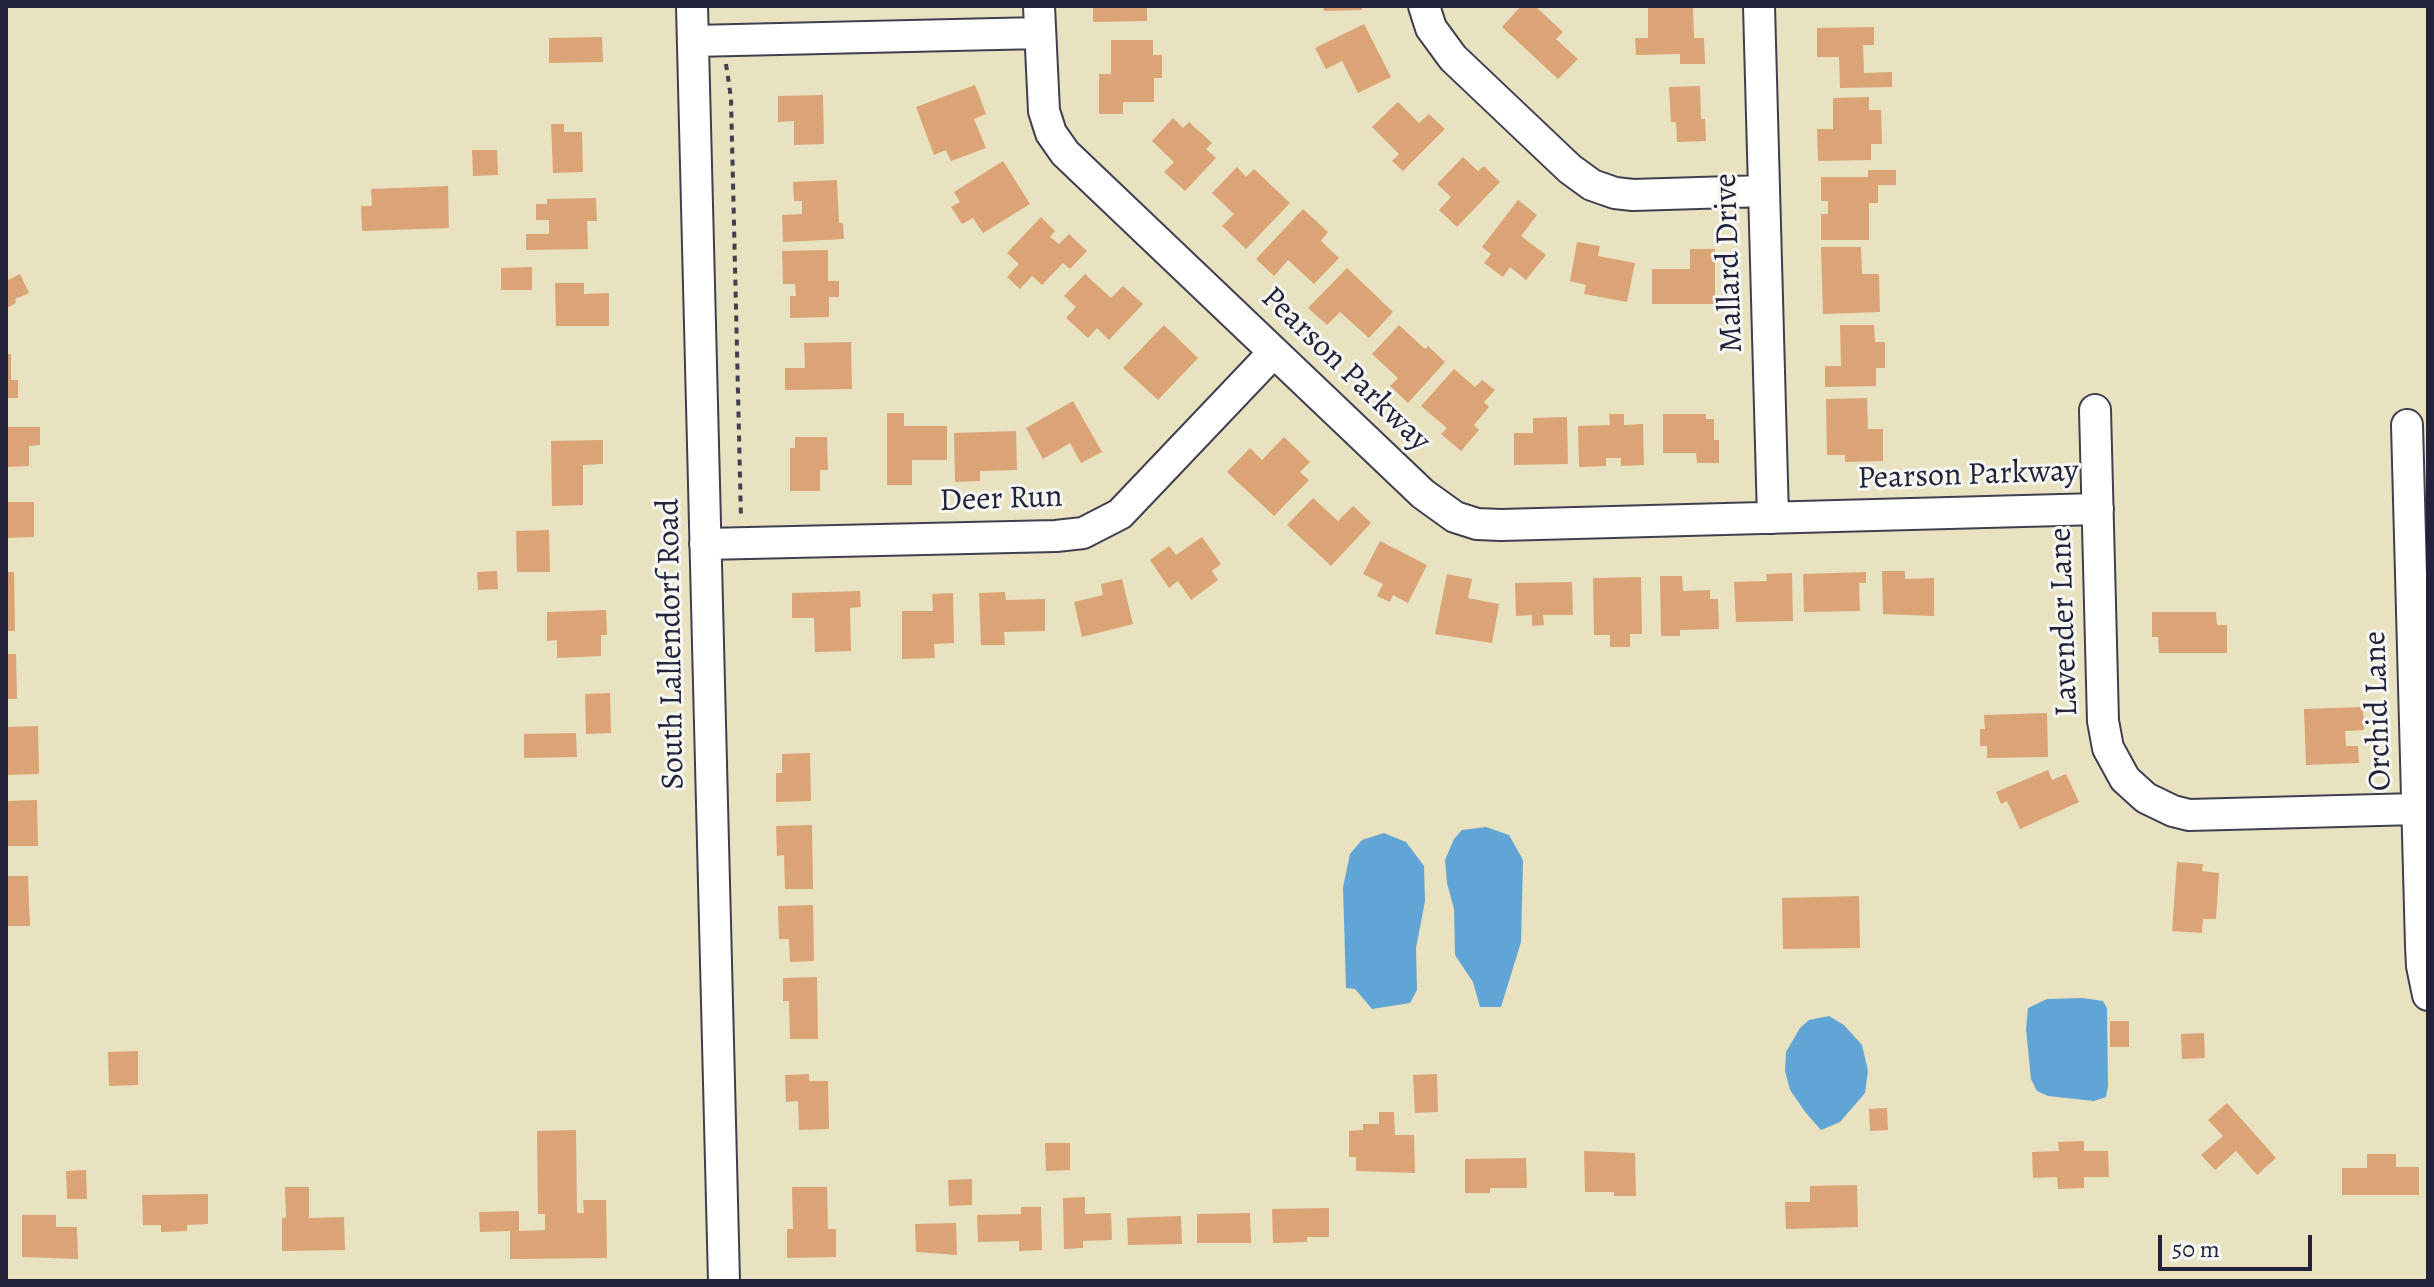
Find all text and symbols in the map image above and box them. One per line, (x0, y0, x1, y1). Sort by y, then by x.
street label: Mallard Drive (1708, 173, 1752, 353)
street label: Pearson Parkway (1252, 279, 1438, 461)
street label: Pearson Parkway (1857, 453, 2079, 499)
street label: Deer Run (939, 479, 1063, 521)
street label: South Lallendorf Road (650, 498, 694, 790)
street label: Lavender Lane (2043, 527, 2087, 717)
street label: Orchid Lane (2357, 630, 2401, 792)
scale bar (2162, 1219, 2316, 1269)
text: 50 m (2172, 1233, 2220, 1265)

